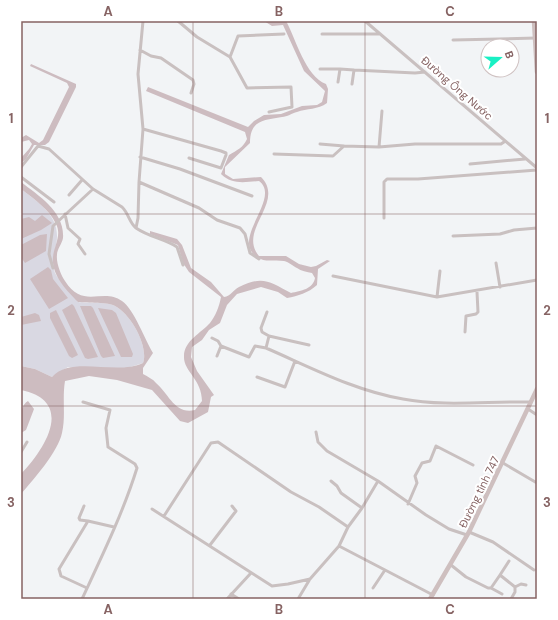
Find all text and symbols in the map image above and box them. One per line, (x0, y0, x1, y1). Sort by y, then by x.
text: A (103, 3, 113, 20)
text: B (275, 3, 283, 20)
text: C (445, 3, 455, 20)
north arrow (480, 38, 520, 78)
text: B (502, 49, 517, 60)
street label: Đường Ống Nước (418, 53, 496, 123)
text: 1 (9, 110, 13, 127)
text: 1 (545, 110, 549, 127)
text: 2 (7, 302, 15, 319)
text: 2 (543, 302, 551, 319)
street label: Đường tỉnh 747 (456, 454, 502, 530)
text: 3 (7, 494, 15, 511)
text: 3 (543, 494, 551, 511)
text: A (103, 601, 113, 618)
text: B (275, 601, 283, 618)
text: C (445, 601, 455, 618)

